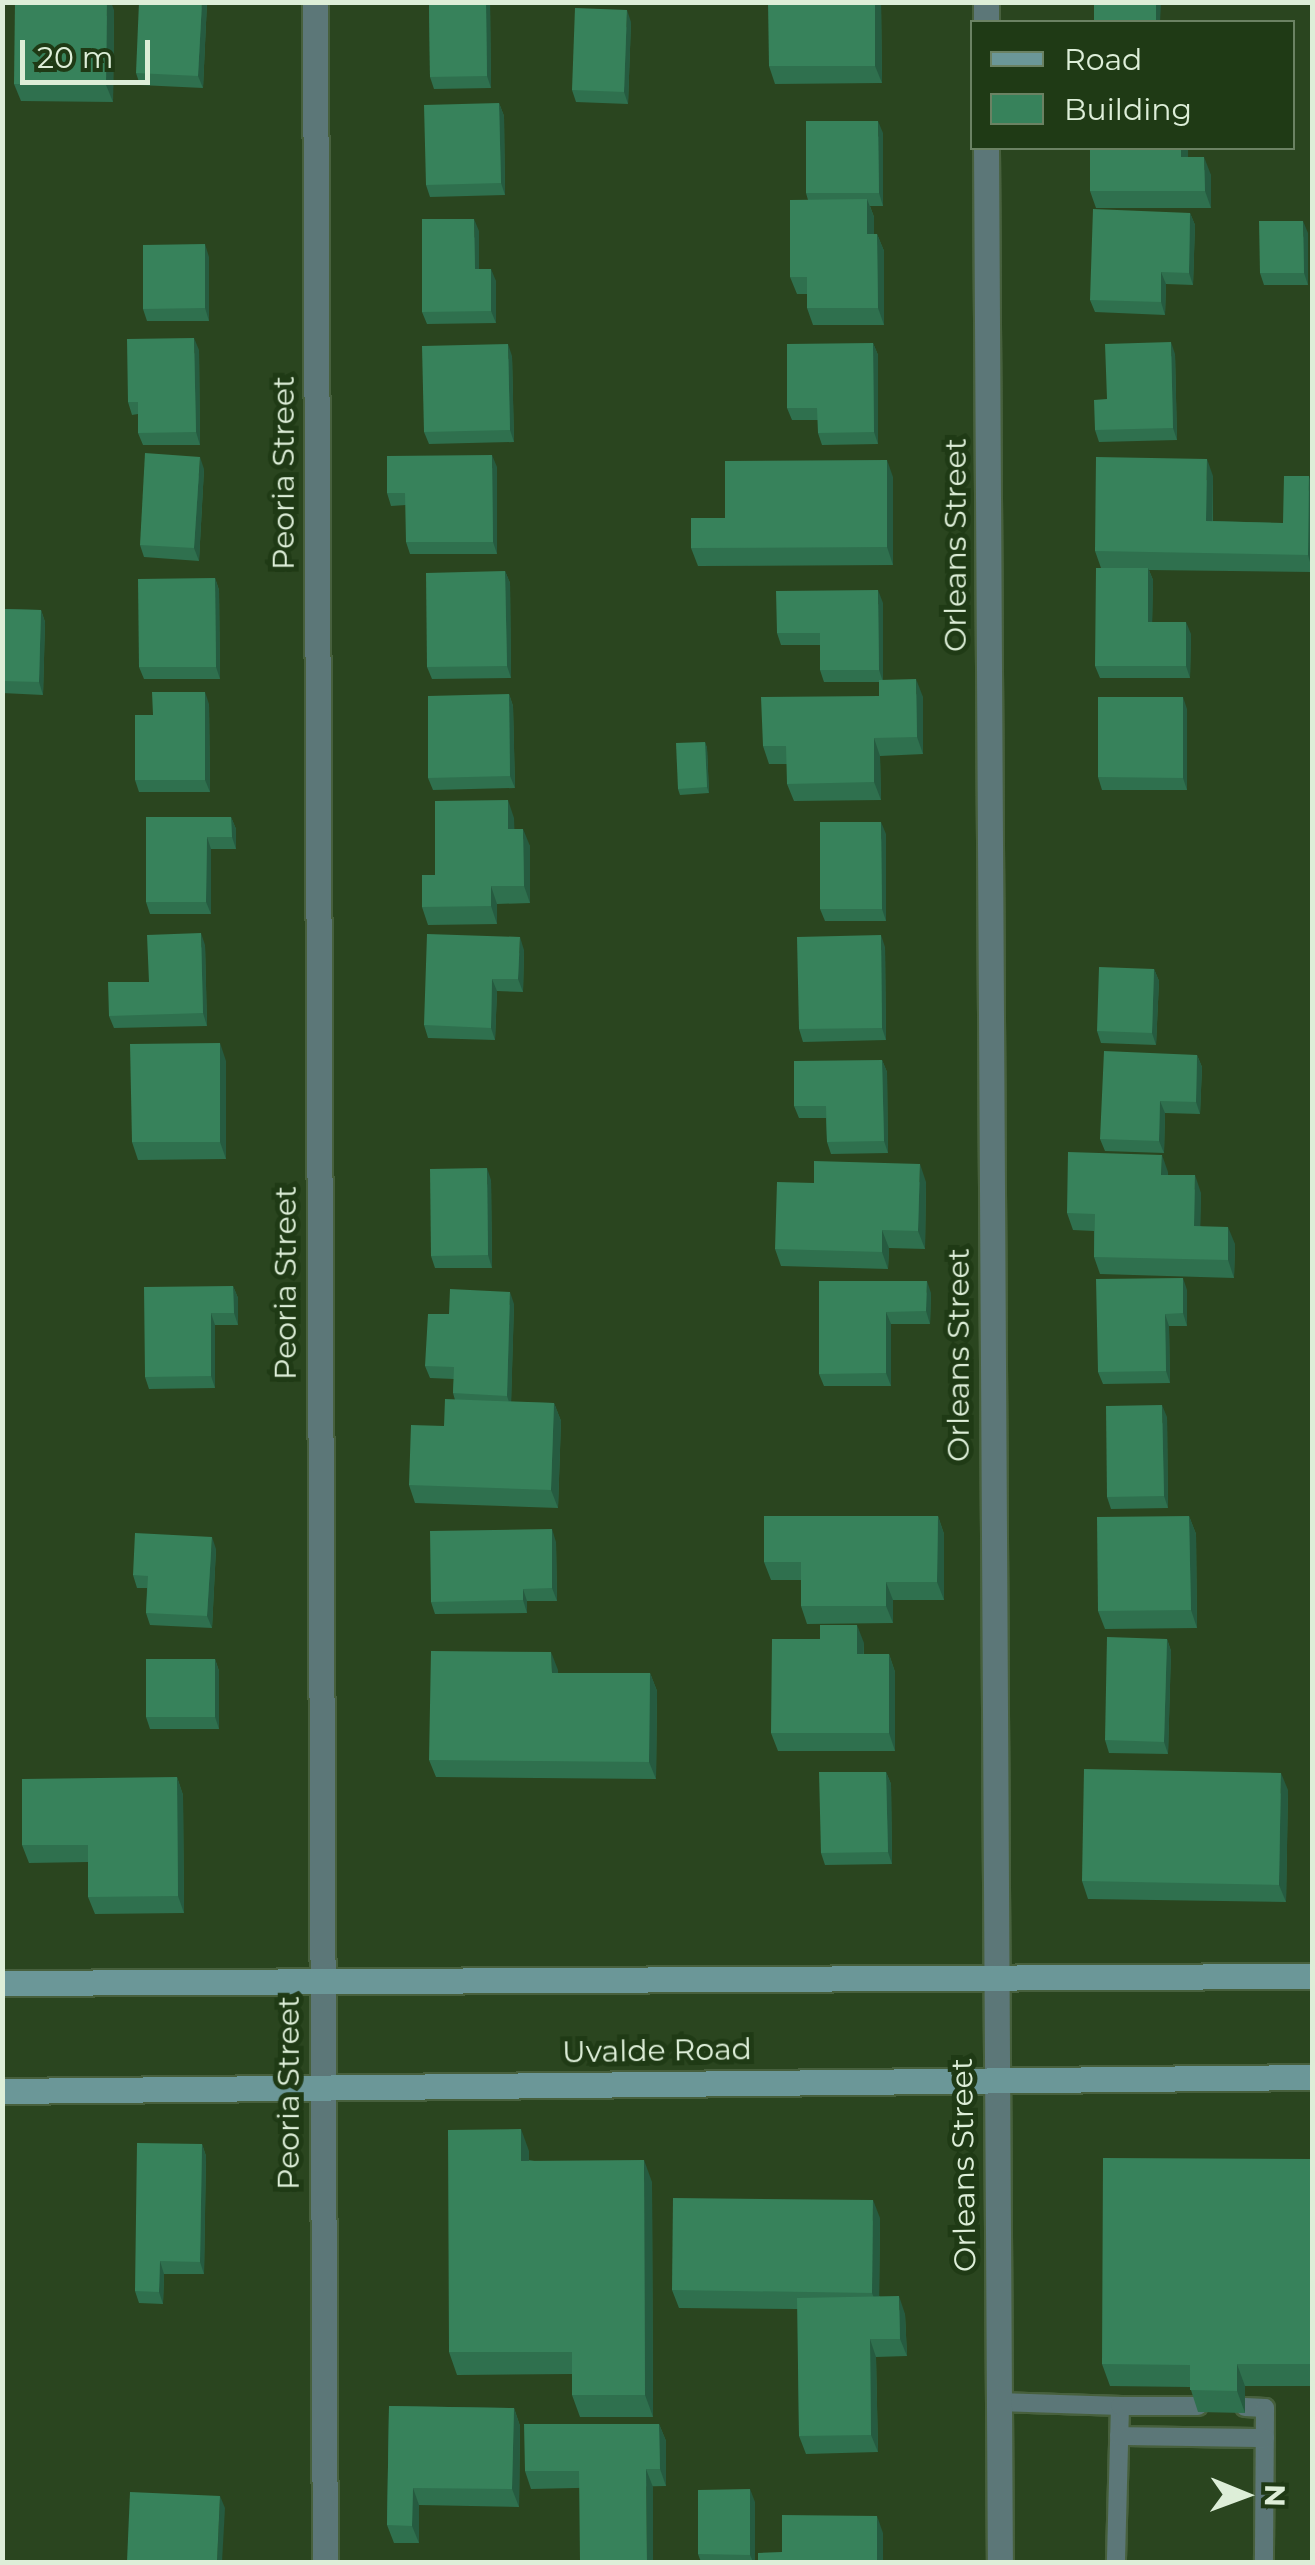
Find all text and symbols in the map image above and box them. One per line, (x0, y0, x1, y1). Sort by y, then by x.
scale bar (25, 20, 155, 82)
legend (970, 20, 1295, 150)
text: 20 m (37, 39, 114, 76)
text: Road (1064, 41, 1142, 78)
text: Building (1064, 91, 1192, 128)
street label: Peoria Street (266, 376, 302, 570)
street label: Orleans Street (938, 438, 974, 652)
street label: Peoria Street (268, 1186, 304, 1380)
street label: Orleans Street (941, 1248, 977, 1462)
street label: Peoria Street (271, 1996, 307, 2190)
street label: Uvalde Road (562, 2031, 752, 2071)
street label: Orleans Street (944, 2058, 984, 2272)
north arrow (1195, 2445, 1295, 2545)
text: N (1258, 2484, 1292, 2507)

